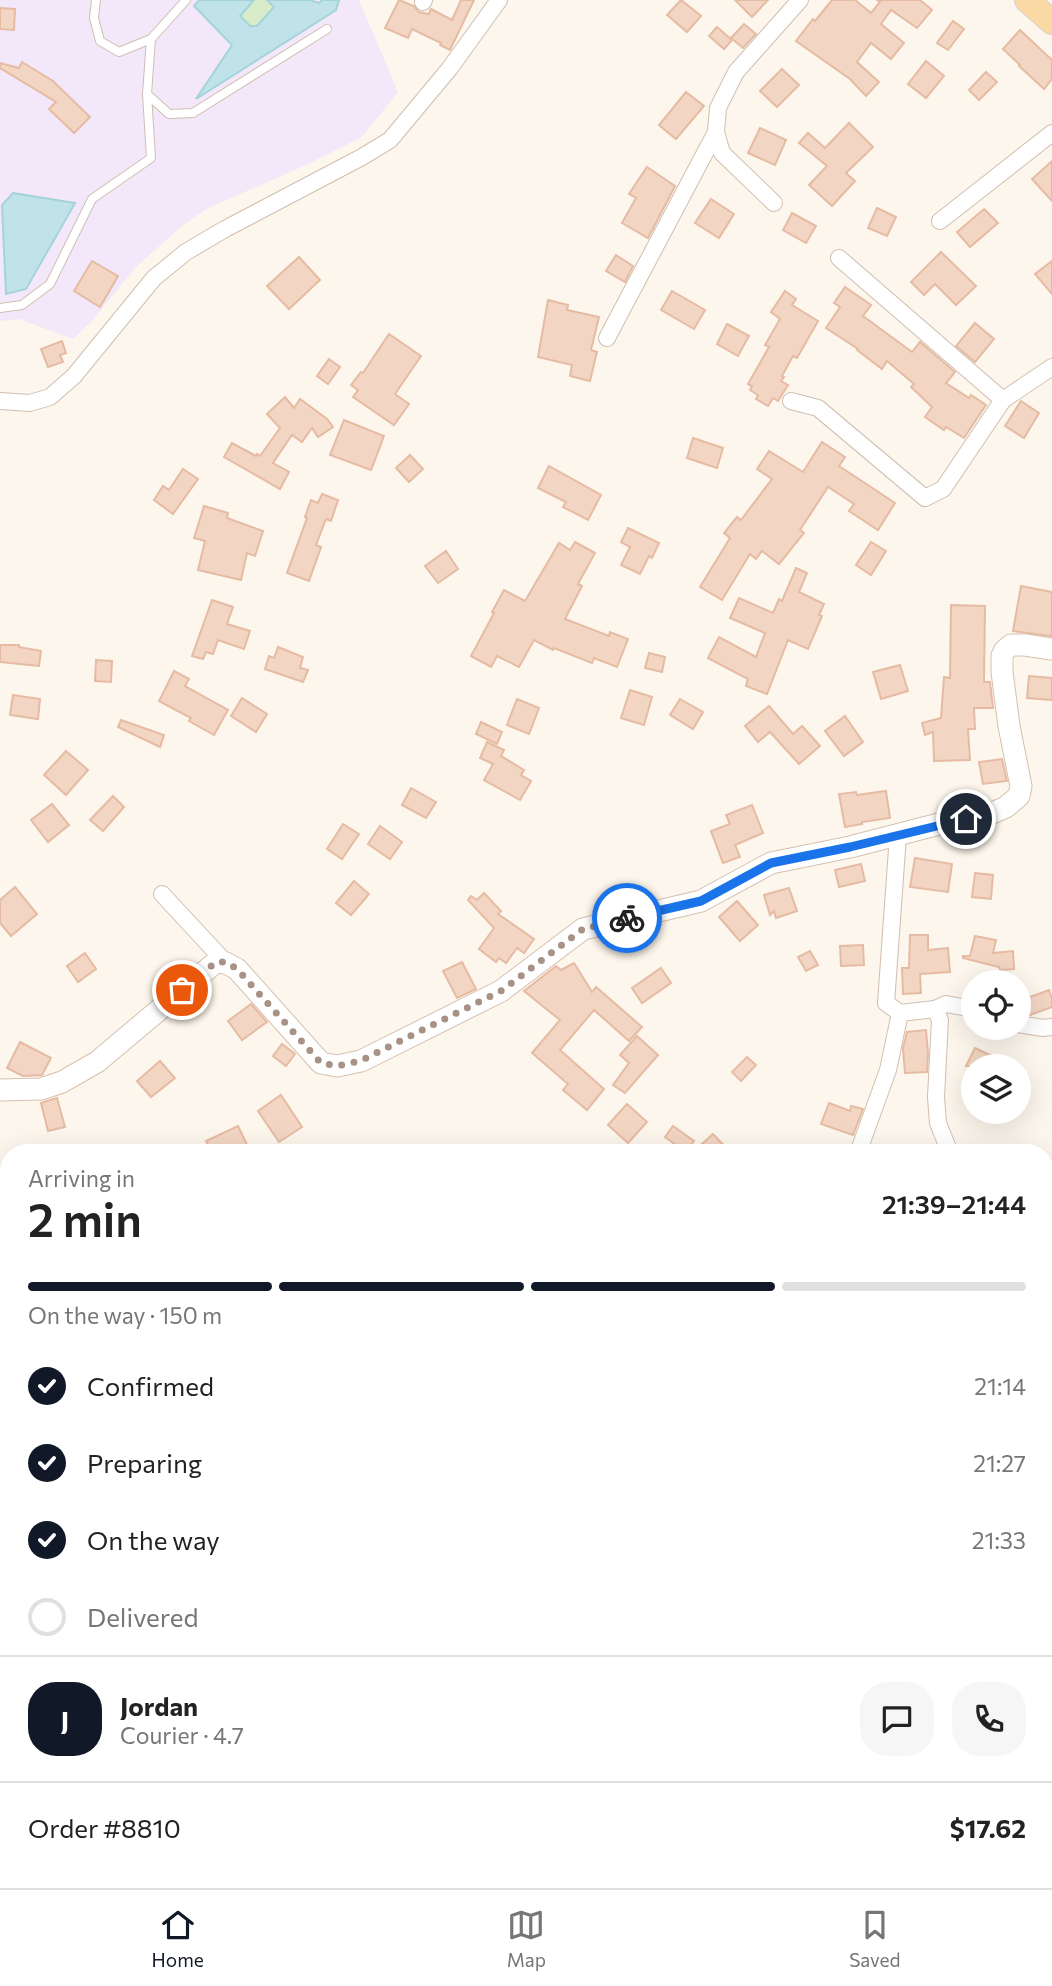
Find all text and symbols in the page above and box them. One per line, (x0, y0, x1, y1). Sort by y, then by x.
pin (936, 789, 996, 849)
icon: home (947, 800, 985, 838)
courier (592, 883, 662, 953)
icon: bike (608, 899, 646, 937)
pin (152, 960, 212, 1020)
map controls (961, 970, 1031, 1124)
button: locate (961, 970, 1031, 1040)
icon: bag (163, 971, 201, 1009)
button: layers (961, 1054, 1031, 1124)
text: Arriving in (28, 1164, 135, 1192)
text: 21:39–21:44 (882, 1188, 1026, 1219)
text: 2 min (28, 1190, 142, 1246)
text: On the way · 150 m (28, 1301, 222, 1329)
icon: check (28, 1367, 66, 1405)
text: Confirmed (87, 1370, 214, 1401)
text: 21:14 (974, 1372, 1026, 1400)
icon: check (28, 1444, 66, 1482)
text: Preparing (87, 1447, 202, 1478)
text: 21:27 (973, 1449, 1026, 1477)
icon: check (28, 1521, 66, 1559)
text: On the way (87, 1524, 220, 1555)
text: 21:33 (972, 1526, 1026, 1554)
text: Delivered (87, 1601, 198, 1632)
button: chat (860, 1682, 934, 1756)
button: phone (952, 1682, 1026, 1756)
text: Jordan (120, 1690, 198, 1721)
text: J (61, 1704, 69, 1735)
text: Courier · 4.7 (120, 1721, 244, 1749)
text: Order #8810 (28, 1812, 181, 1843)
text: $17.62 (950, 1812, 1026, 1843)
tab: Home (152, 1906, 204, 1971)
tab: Map (507, 1906, 546, 1971)
tab: Saved (849, 1906, 900, 1971)

